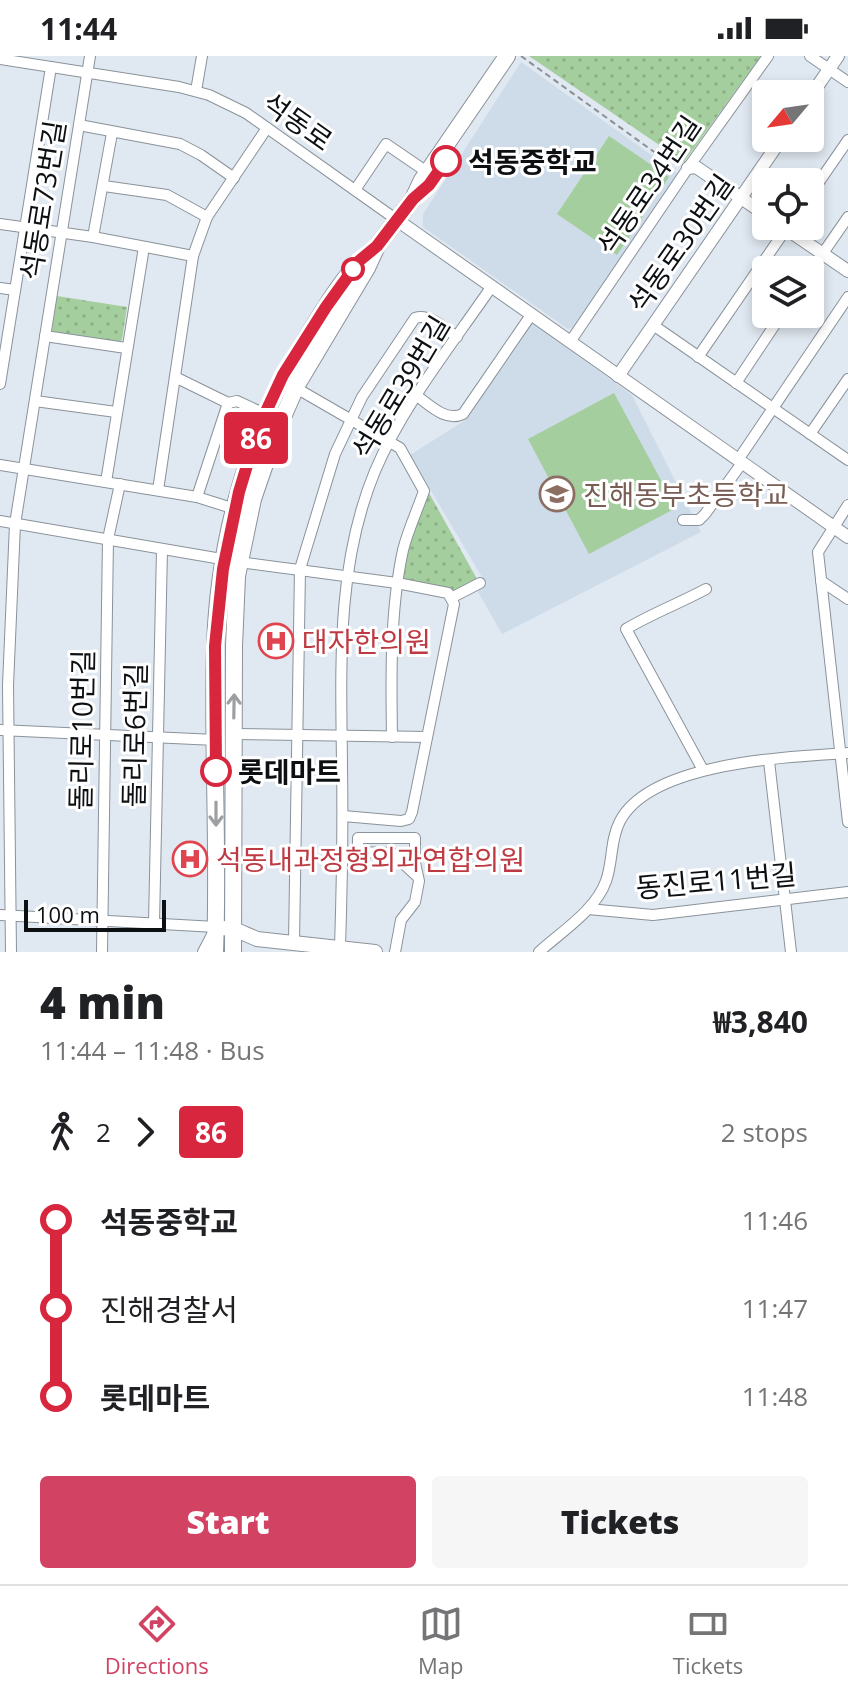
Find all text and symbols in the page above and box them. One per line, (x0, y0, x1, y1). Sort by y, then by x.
text: 11:44 (40, 8, 117, 49)
north arrow (752, 80, 824, 152)
map controls (752, 80, 824, 328)
street label: 석동로 (255, 83, 341, 159)
street label: 석동로34번길 (587, 108, 709, 262)
street label: 석동로73번길 (11, 118, 73, 282)
place label: 석동중학교 (468, 142, 597, 180)
marker: 석동중학교 (431, 146, 461, 176)
street label: 석동로30번길 (618, 166, 742, 320)
button: locate (752, 168, 824, 240)
button: layers (752, 256, 824, 328)
unlabelled marker (342, 258, 364, 280)
street label: 석동로39번길 (342, 308, 458, 466)
line badge: 86 (220, 412, 292, 464)
text: 86 (240, 419, 272, 457)
school or university icon: 진해동부초등학교 (538, 475, 576, 513)
place label: 진해동부초등학교 (583, 475, 789, 513)
hospital icon: 대자한의원 (257, 622, 295, 660)
place label: 대자한의원 (302, 622, 431, 660)
street label: 돌리로10번길 (61, 649, 101, 811)
street label: 돌리로6번길 (114, 662, 154, 808)
one-way arrow (226, 693, 242, 720)
place label: 롯데마트 (238, 752, 341, 790)
marker: 롯데마트 (201, 756, 231, 786)
one-way arrow (208, 800, 224, 827)
hospital icon: 석동내과정형외과연합의원 (171, 840, 209, 878)
place label: 석동내과정형외과연합의원 (216, 840, 525, 878)
street label: 동진로11번길 (634, 854, 798, 906)
scale bar (24, 896, 166, 932)
text: 100 m (36, 899, 100, 929)
text: 4 min (40, 972, 165, 1032)
text: ₩3,840 (713, 1001, 808, 1042)
text: 11:44 – 11:48 · Bus (40, 1032, 265, 1068)
icon: walk (40, 1110, 84, 1154)
icon: forward (123, 1110, 167, 1154)
text: 86 (195, 1113, 227, 1151)
text: 2 (96, 1114, 111, 1150)
text: 2 stops (721, 1114, 808, 1150)
text: 석동중학교 (100, 1201, 238, 1242)
text: 11:46 (742, 1202, 808, 1238)
text: 진해경찰서 (100, 1289, 238, 1330)
text: 11:47 (742, 1290, 808, 1326)
text: 롯데마트 (100, 1377, 210, 1418)
text: 11:48 (742, 1378, 808, 1414)
button: Start (40, 1476, 416, 1568)
button: Tickets (432, 1476, 808, 1568)
tab: Directions (105, 1602, 209, 1680)
tab: Map (418, 1602, 464, 1680)
tab: Tickets (673, 1602, 743, 1680)

